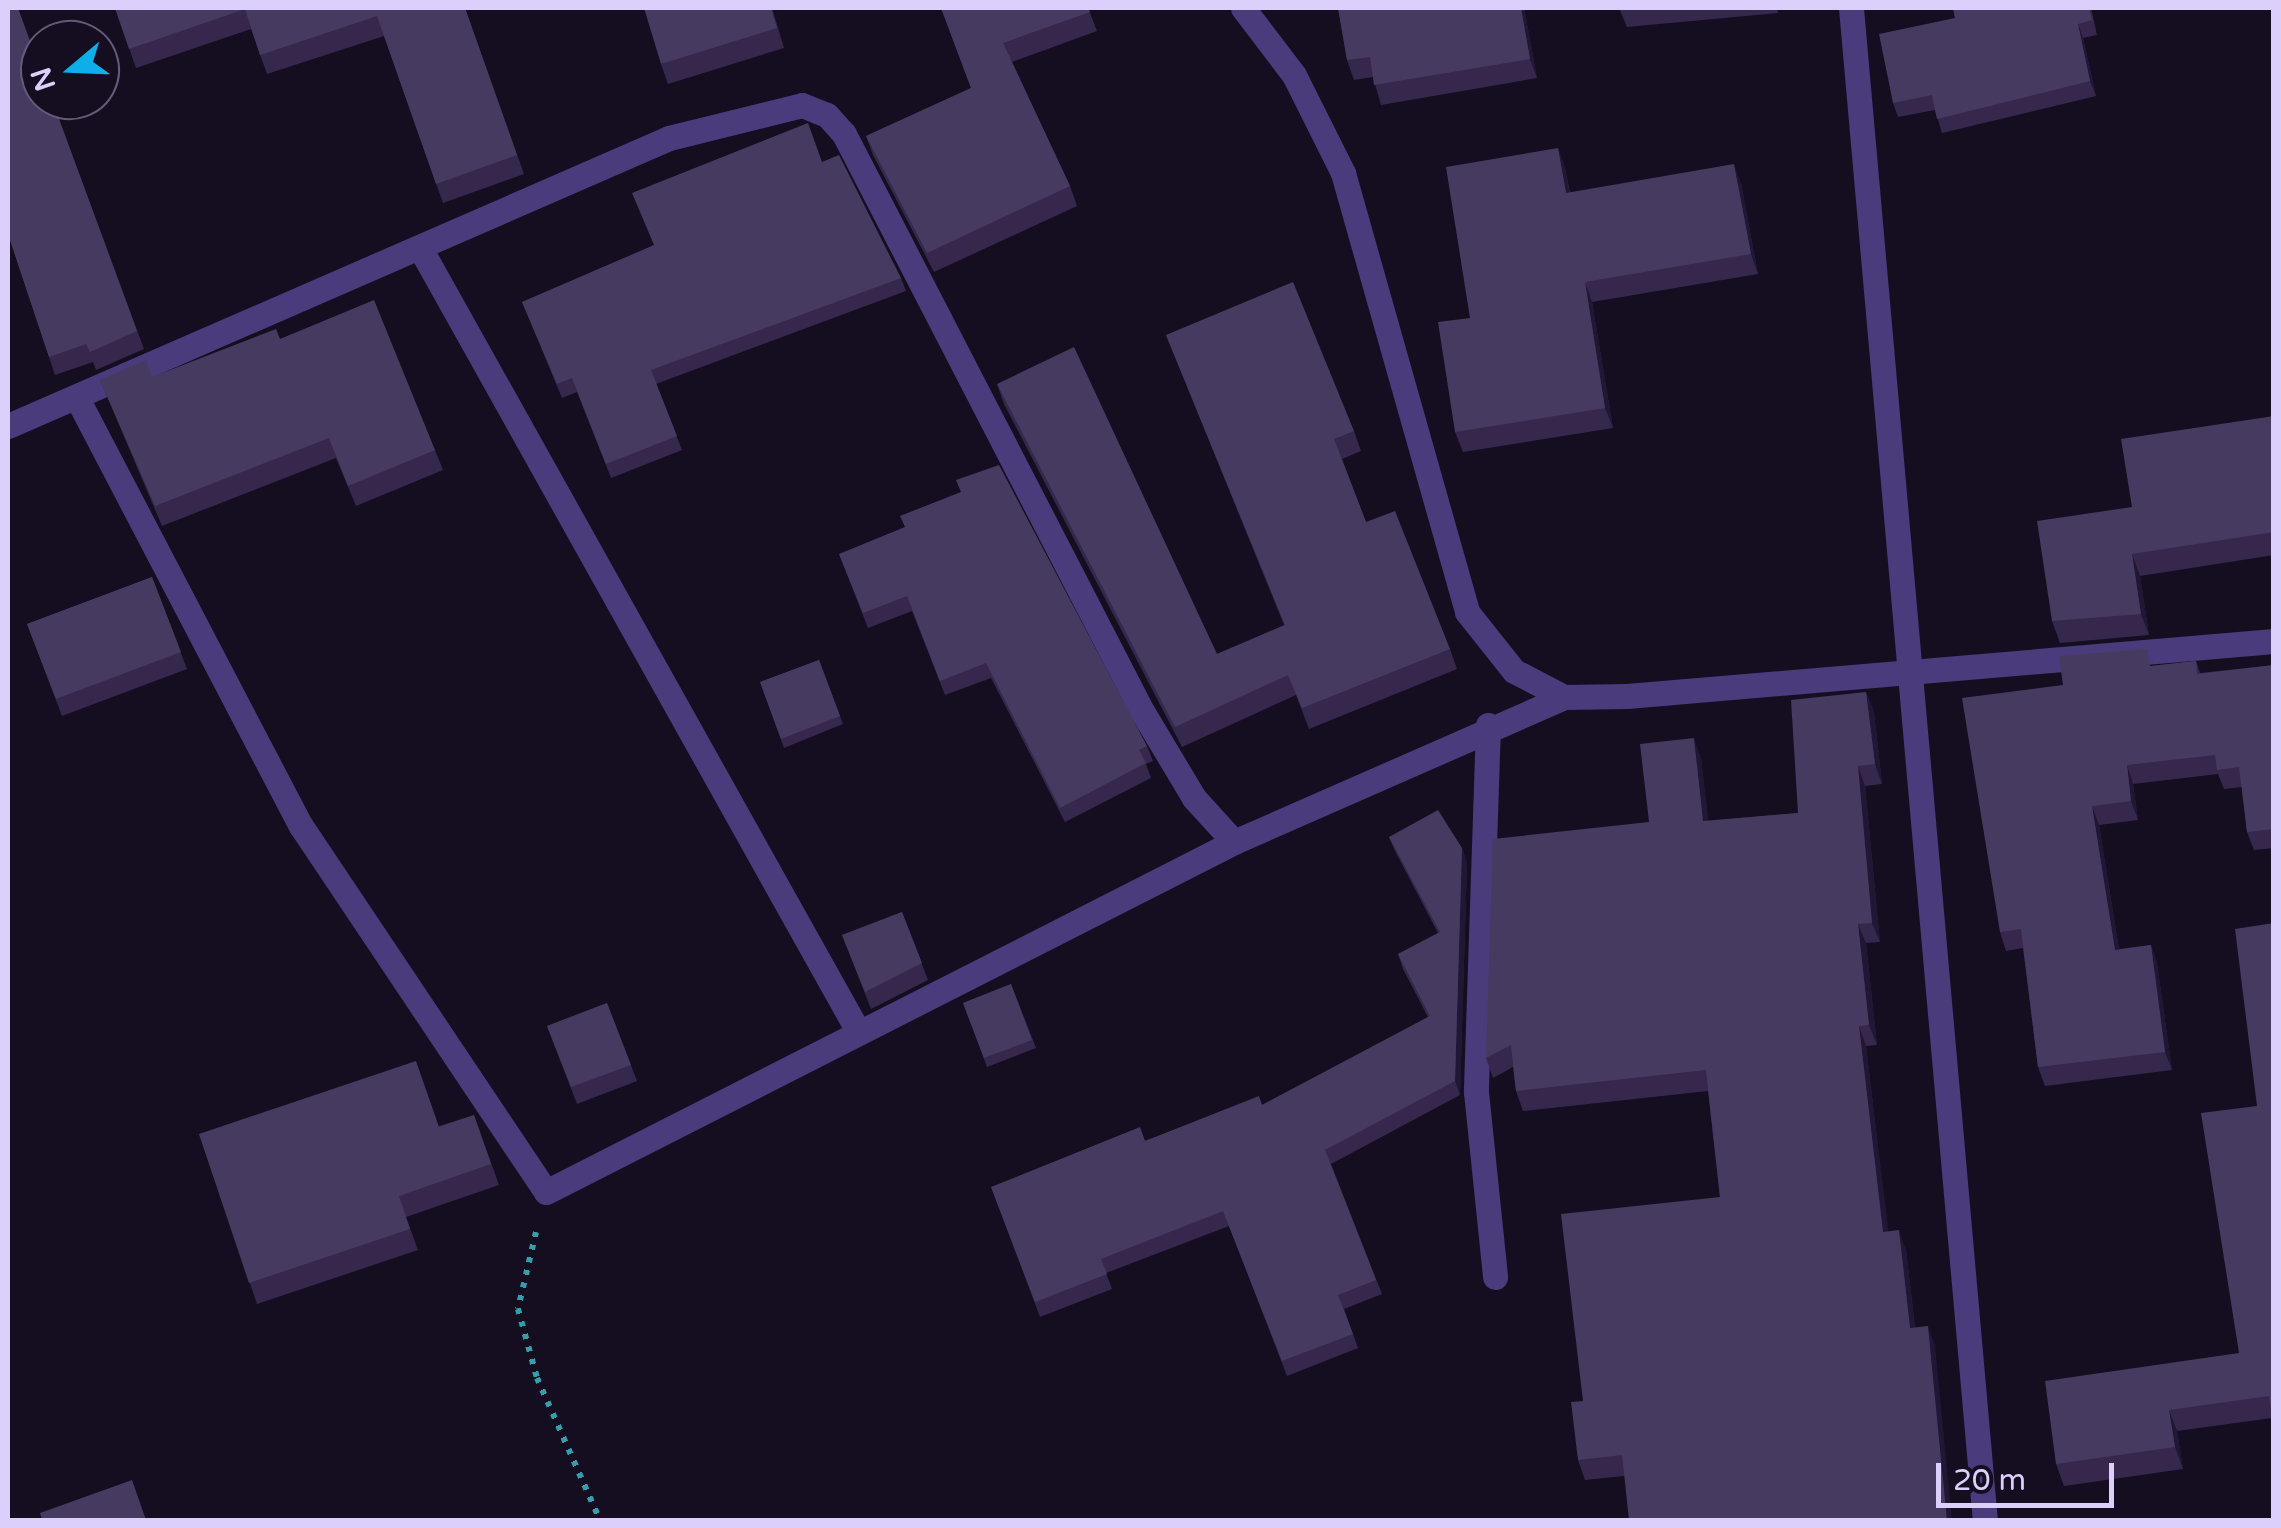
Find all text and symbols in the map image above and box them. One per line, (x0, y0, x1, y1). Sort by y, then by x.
north arrow (20, 20, 120, 120)
text: N (24, 63, 63, 95)
scale bar (1941, 1443, 2118, 1505)
text: 20 m (1953, 1462, 2026, 1499)

